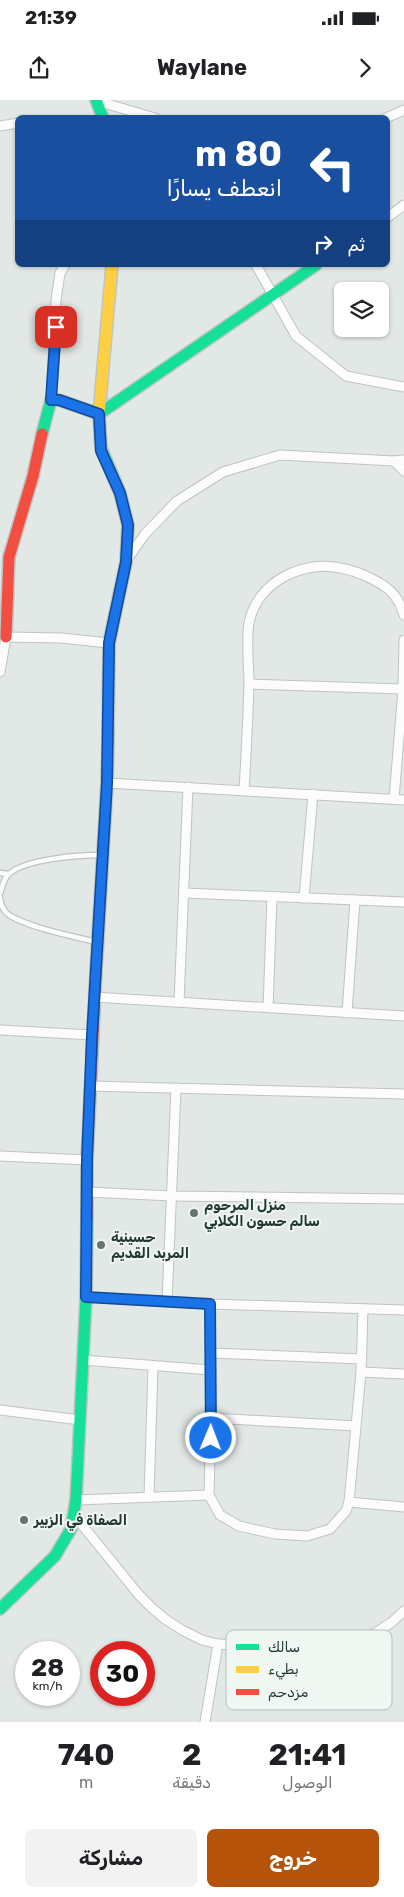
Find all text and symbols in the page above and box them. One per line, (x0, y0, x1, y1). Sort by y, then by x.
text: 21:39 (25, 6, 77, 29)
icon: share (25, 54, 53, 82)
text: Waylane (157, 54, 247, 81)
icon: forward (351, 54, 379, 82)
text: 80 m (195, 133, 282, 175)
icon: left (300, 135, 365, 200)
text: انعطف يسارًا (166, 175, 282, 202)
icon: right (309, 230, 337, 258)
text: ثم (347, 233, 365, 256)
map controls (334, 282, 389, 337)
button: layers (334, 282, 389, 337)
pin (35, 306, 77, 348)
icon: arrive (42, 313, 70, 341)
place label: منزل المرحوم سالم حسون الكلابي (204, 1197, 320, 1232)
marker: منزل المرحوم سالم حسون الكلابي (188, 1207, 200, 1219)
place label: حسينية المربد القديم (111, 1229, 189, 1262)
marker: حسينية المربد القديم (95, 1239, 107, 1251)
position arrow (184, 1411, 236, 1463)
place label: الصفاة في الزبير (33, 1512, 127, 1531)
marker: الصفاة في الزبير (18, 1514, 30, 1526)
legend (226, 1630, 392, 1710)
text: سالك (268, 1639, 300, 1656)
speed limit sign: 30 (90, 1641, 155, 1706)
text: 28 (31, 1653, 64, 1682)
text: بطيء (268, 1661, 299, 1680)
text: km/h (33, 1679, 62, 1693)
text: مزدحم (268, 1684, 308, 1701)
text: 740 (58, 1737, 115, 1773)
text: 2 (182, 1737, 201, 1773)
text: 21:41 (269, 1737, 346, 1773)
text: m (79, 1773, 93, 1792)
text: دقيقة (172, 1773, 211, 1792)
text: الوصول (282, 1773, 333, 1792)
button: مشاركة (25, 1829, 197, 1887)
button: خروج (207, 1829, 379, 1887)

